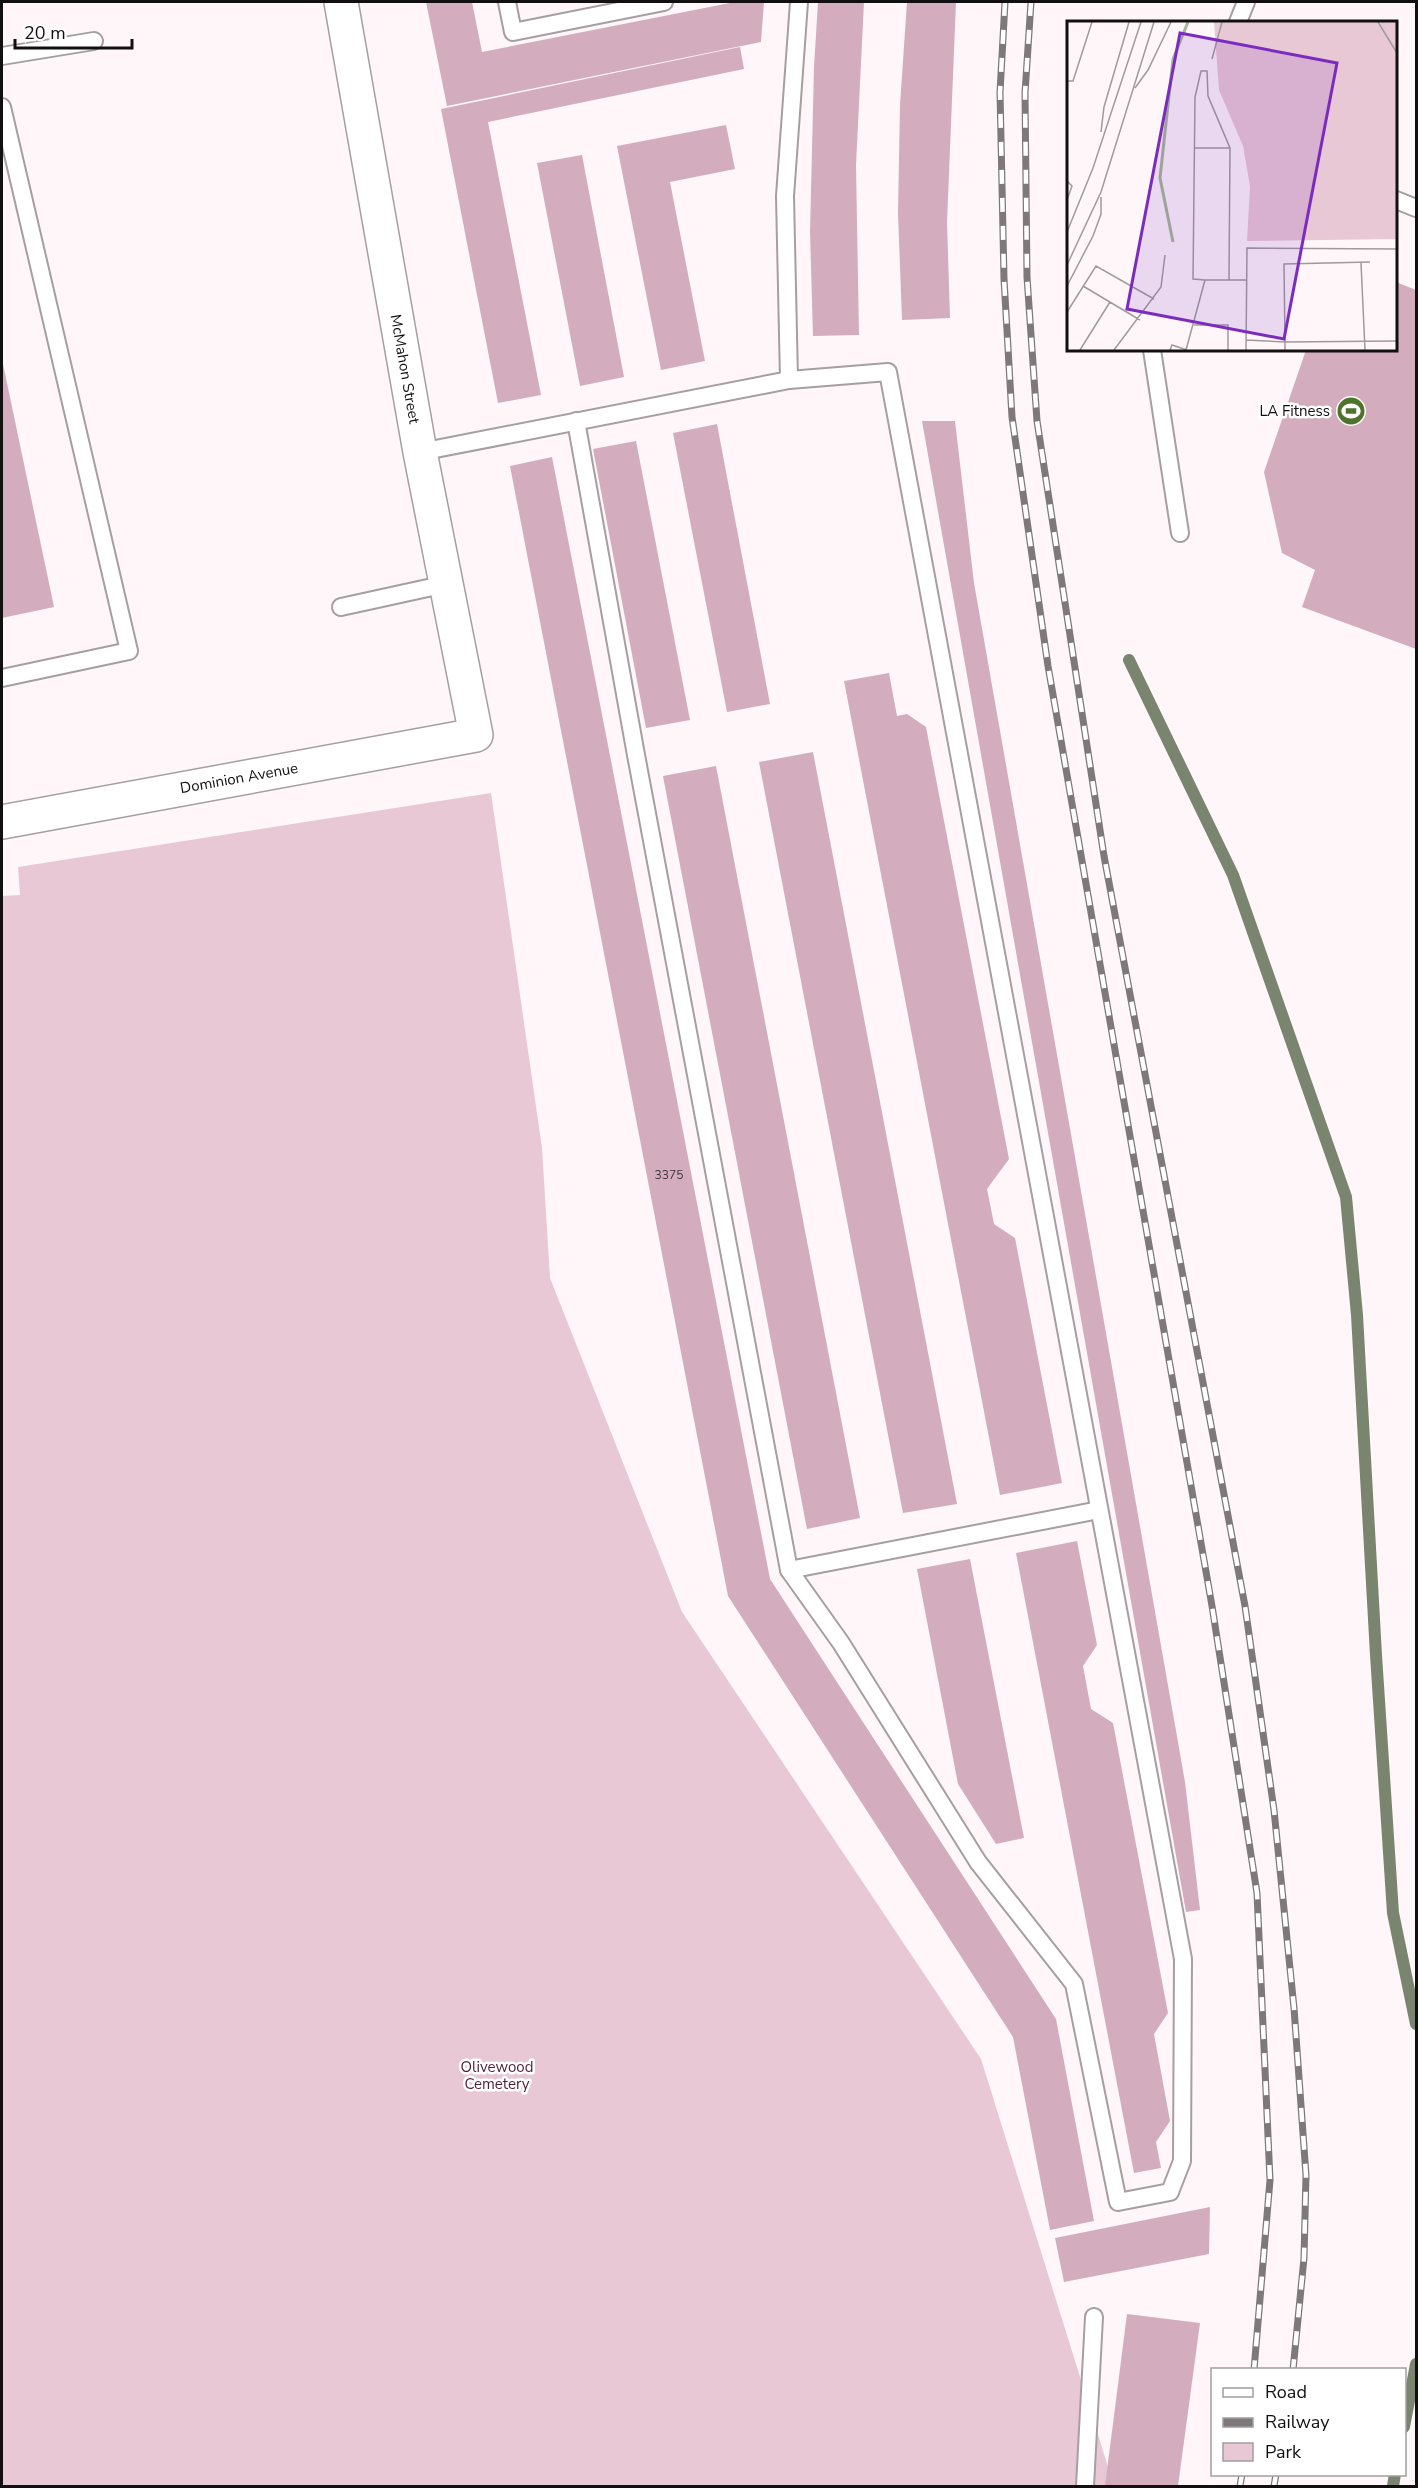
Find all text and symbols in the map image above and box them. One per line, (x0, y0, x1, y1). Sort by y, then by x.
scale bar (15, 12, 132, 50)
text: 20 m (24, 21, 66, 45)
inset map (1067, 21, 1397, 351)
street label: McMahon Street (386, 313, 425, 426)
sports icon: LA Fitness (1335, 395, 1367, 427)
place label: LA Fitness (1259, 401, 1330, 421)
street label: Dominion Avenue (178, 758, 300, 798)
house number: 3375 (655, 1167, 683, 1183)
park label: Olivewood Cemetery (461, 2057, 533, 2094)
legend (1211, 2368, 1406, 2476)
text: Road (1265, 2380, 1307, 2404)
text: Railway (1265, 2410, 1330, 2434)
text: Park (1265, 2440, 1302, 2464)

